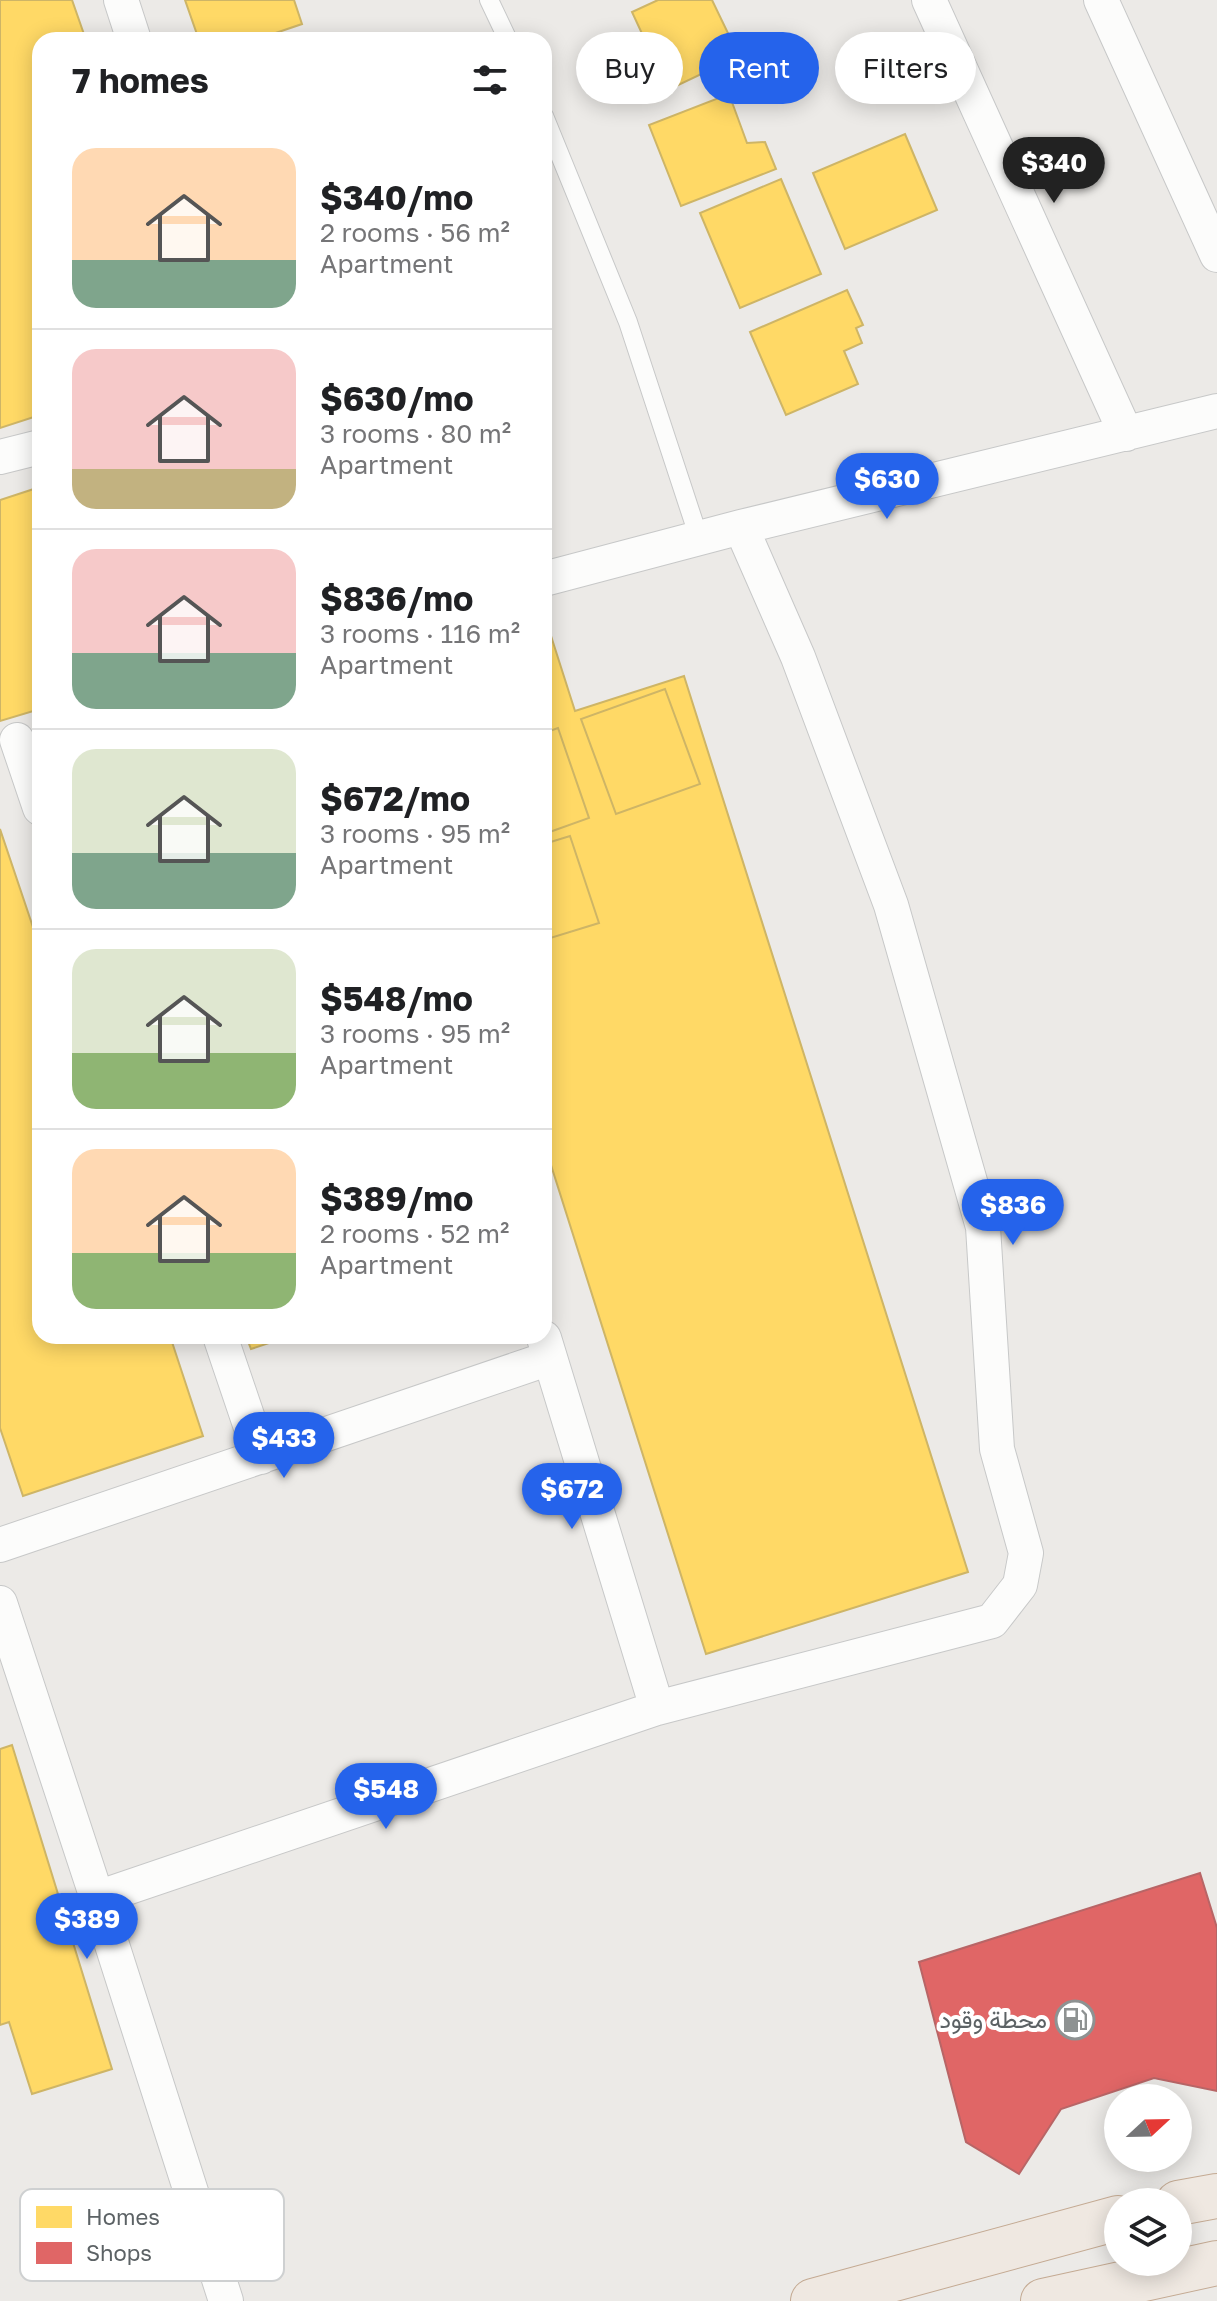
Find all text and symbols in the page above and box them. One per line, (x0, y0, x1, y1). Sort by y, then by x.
chip: Buy (576, 32, 683, 104)
chip: Rent (699, 32, 819, 104)
chip: Filters (835, 32, 976, 104)
icon: filters (468, 58, 512, 102)
text: 7 homes (72, 60, 209, 100)
pin: $340 (1007, 137, 1101, 205)
text: $340 (1021, 147, 1087, 178)
text: $340/mo (320, 177, 473, 217)
icon: home (136, 180, 232, 276)
text: 2 rooms · 56 m² (320, 217, 510, 248)
text: Apartment (320, 248, 453, 279)
text: $630/mo (320, 378, 474, 418)
icon: home (136, 381, 232, 477)
text: 3 rooms · 80 m² (320, 418, 511, 449)
text: Apartment (320, 449, 453, 480)
pin: $630 (840, 453, 934, 521)
text: $630 (854, 463, 920, 494)
text: $836/mo (320, 578, 473, 618)
icon: home (136, 581, 232, 677)
text: 3 rooms · 116 m² (320, 618, 520, 649)
text: Apartment (320, 649, 453, 680)
text: $672/mo (320, 778, 470, 818)
icon: home (136, 781, 232, 877)
text: 3 rooms · 95 m² (320, 818, 510, 849)
text: Apartment (320, 849, 453, 880)
text: $548/mo (320, 978, 473, 1018)
icon: home (136, 981, 232, 1077)
text: 3 rooms · 95 m² (320, 1018, 510, 1049)
text: Apartment (320, 1049, 453, 1080)
text: $389/mo (320, 1178, 473, 1218)
pin: $836 (966, 1179, 1060, 1247)
icon: home (136, 1181, 232, 1277)
text: $836 (980, 1189, 1046, 1220)
text: 2 rooms · 52 m² (320, 1218, 509, 1249)
text: Apartment (320, 1249, 453, 1280)
pin: $433 (237, 1412, 331, 1480)
text: $433 (251, 1422, 317, 1453)
pin: $672 (525, 1463, 619, 1531)
text: $672 (540, 1473, 604, 1504)
pin: $548 (339, 1763, 433, 1831)
text: $548 (353, 1773, 419, 1804)
pin: $389 (40, 1893, 134, 1961)
text: $389 (54, 1903, 120, 1934)
fuel station icon: محطة وقود (1054, 1999, 1096, 2041)
place label: محطة وقود (939, 2004, 1047, 2035)
north arrow (1104, 2084, 1192, 2172)
map controls (1104, 2084, 1192, 2276)
button: layers (1104, 2188, 1192, 2276)
legend (20, 2189, 284, 2281)
text: Homes (86, 2203, 160, 2230)
text: Shops (86, 2239, 152, 2266)

